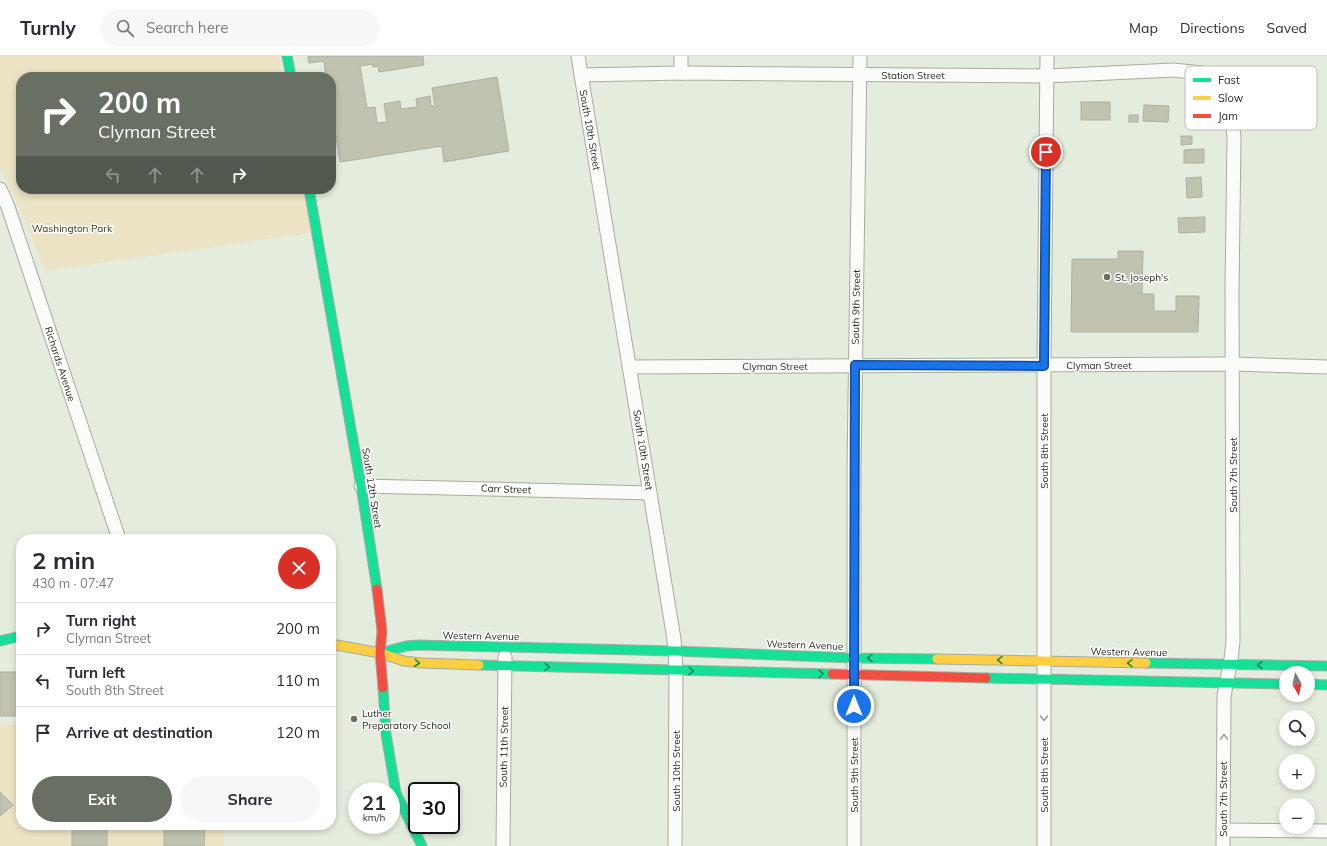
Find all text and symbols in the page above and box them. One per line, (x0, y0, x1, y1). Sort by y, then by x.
search box (100, 10, 380, 46)
text: Turnly (20, 16, 76, 40)
icon: search (114, 17, 136, 39)
text: Search here (146, 18, 228, 37)
text: Map (1129, 19, 1158, 37)
text: Directions (1180, 19, 1245, 37)
text: Saved (1267, 19, 1307, 37)
legend (1185, 66, 1317, 130)
street label: Station Street (881, 69, 945, 82)
text: Fast (1218, 73, 1240, 87)
text: 200 m (98, 85, 181, 120)
icon: right (32, 88, 84, 140)
street label: South 10th Street (577, 89, 604, 172)
text: Slow (1218, 91, 1244, 105)
text: Jam (1218, 109, 1238, 123)
text: Clyman Street (98, 120, 216, 143)
pin (1029, 135, 1063, 169)
icon: arrive (1035, 141, 1057, 163)
icon: left (102, 164, 124, 186)
icon: ahead (144, 164, 166, 186)
icon: ahead (186, 164, 208, 186)
icon: right (228, 164, 250, 186)
park label: Washington Park (32, 222, 113, 235)
street label: South 9th Street (849, 269, 863, 345)
place label: St. Joseph's (1115, 271, 1168, 284)
marker: St. Joseph's (1102, 272, 1112, 282)
street label: Richards Avenue (42, 325, 78, 403)
street label: Clyman Street (1066, 359, 1132, 372)
street label: Clyman Street (742, 360, 808, 373)
street label: South 10th Street (630, 409, 656, 492)
street label: South 8th Street (1038, 413, 1051, 489)
street label: South 7th Street (1227, 437, 1240, 513)
street label: South 12th Street (359, 447, 385, 530)
street label: Carr Street (481, 482, 532, 496)
text: 2 min (32, 545, 95, 575)
button: close (278, 547, 320, 589)
text: 430 m · 07:47 (32, 575, 114, 591)
text: Turn right (66, 611, 136, 630)
icon: right (32, 618, 54, 640)
text: 200 m (276, 619, 320, 638)
street label: Western Avenue (443, 629, 519, 643)
text: Clyman Street (66, 630, 151, 646)
street label: Western Avenue (766, 637, 844, 653)
street label: Western Avenue (1091, 645, 1167, 659)
one-way arrow (867, 654, 873, 662)
one-way arrow (997, 656, 1003, 664)
one-way arrow (414, 658, 420, 667)
one-way arrow (1127, 658, 1133, 667)
one-way arrow (1257, 661, 1263, 669)
text: Turn left (66, 663, 125, 682)
one-way arrow (544, 663, 550, 671)
north arrow (1279, 666, 1315, 702)
map controls (1279, 666, 1315, 834)
one-way arrow (688, 667, 694, 675)
icon: left (32, 670, 54, 692)
one-way arrow (818, 670, 824, 678)
text: 110 m (276, 671, 320, 690)
text: South 8th Street (66, 682, 164, 698)
position arrow (833, 685, 875, 727)
street label: South 11th Street (497, 706, 511, 788)
place label: Luther Preparatory School (362, 707, 451, 732)
button: search (1279, 710, 1315, 746)
marker: Luther Preparatory School (349, 714, 359, 724)
one-way arrow (1040, 715, 1049, 721)
icon: arrive (32, 722, 54, 744)
text: Arrive at destination (66, 723, 213, 742)
text: 120 m (276, 723, 320, 742)
street label: South 10th Street (670, 730, 683, 812)
one-way arrow (1220, 734, 1228, 740)
street label: South 9th Street (848, 737, 861, 813)
street label: South 8th Street (1038, 737, 1051, 813)
button: + (1279, 754, 1315, 790)
street label: South 7th Street (1217, 761, 1230, 837)
button: Exit (32, 776, 172, 822)
button: Share (180, 776, 320, 822)
speed limit sign: 30 (408, 782, 460, 834)
text: 21 (362, 790, 386, 815)
button: − (1279, 798, 1315, 834)
text: km/h (363, 811, 385, 824)

